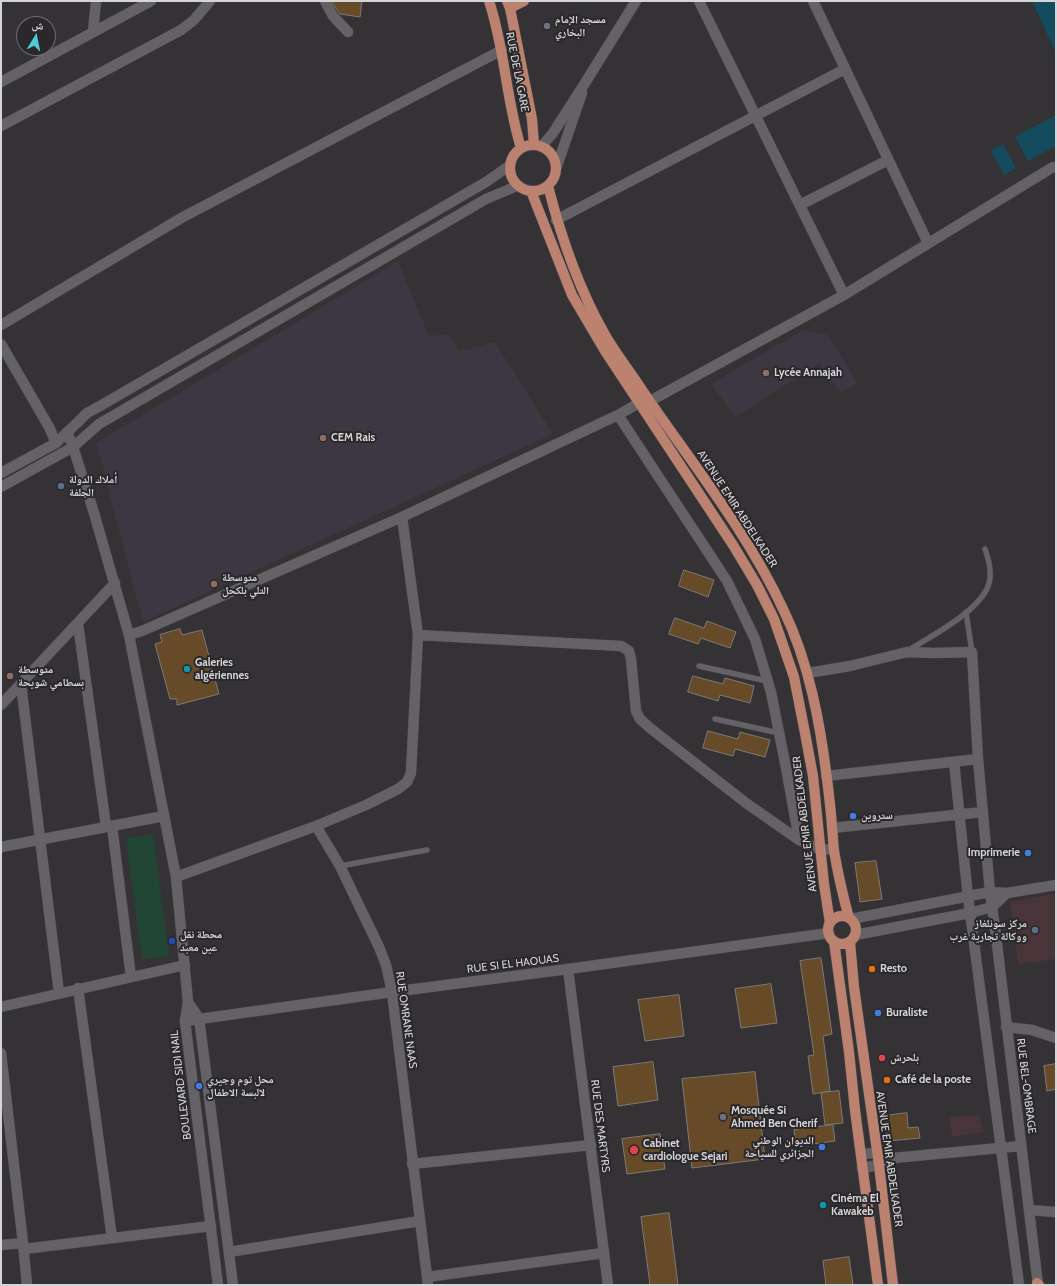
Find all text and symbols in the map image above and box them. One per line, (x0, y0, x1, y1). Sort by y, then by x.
place label: مسجد الإمام البخاري (555, 13, 606, 39)
north arrow (16, 16, 56, 56)
text: ش (31, 17, 45, 33)
marker: مسجد الإمام البخاري (542, 21, 552, 31)
street label: RUE DE LA GARE (503, 31, 531, 113)
place label: Lycée Annajah (774, 366, 842, 380)
marker: Lycée Annajah (761, 368, 771, 378)
place label: CEM Rais (331, 431, 375, 445)
marker: CEM Rais (318, 433, 328, 443)
street label: AVENUE EMIR ABDELKADER (694, 448, 780, 570)
place label: أملاك الدولة الجلفة (69, 473, 117, 499)
marker: أملاك الدولة الجلفة (56, 481, 66, 491)
place label: متوسطة التلي بلكحل (222, 571, 269, 597)
marker: متوسطة التلي بلكحل (209, 579, 219, 589)
place label: Galeries algériennes (195, 656, 249, 682)
place label: متوسطة بسطامي شويحة (18, 663, 84, 689)
marker: Galeries algériennes (182, 664, 192, 674)
marker: متوسطة بسطامي شويحة (5, 671, 15, 681)
street label: AVENUE EMIR ABDELKADER (790, 755, 820, 893)
place label: ستروين (861, 809, 893, 823)
marker: ستروين (848, 811, 858, 821)
place label: Imprimerie (968, 846, 1020, 860)
marker: Imprimerie (1023, 848, 1033, 858)
place label: مركز سونلغاز ووكالة تجارية غرب (949, 917, 1027, 943)
marker: مركز سونلغاز ووكالة تجارية غرب (1030, 925, 1040, 935)
place label: محطة نقل عين معبد (180, 928, 222, 954)
marker: محطة نقل عين معبد (167, 936, 177, 946)
street label: RUE SI EL HAOUAS (466, 952, 560, 976)
place label: Resto (880, 962, 907, 976)
marker: Resto (867, 964, 877, 974)
street label: RUE OMRANE NAAS (393, 971, 419, 1069)
place label: Buraliste (886, 1006, 928, 1020)
marker: Buraliste (873, 1008, 883, 1018)
street label: BOULEVARD SIDI NAIL (168, 1030, 194, 1140)
street label: RUE BEL-OMBRAGE (1014, 1038, 1038, 1134)
place label: بلحرش (890, 1051, 919, 1065)
marker: بلحرش (877, 1053, 887, 1063)
place label: محل توم وجيري لالبسة الاطفال (207, 1073, 274, 1099)
place label: Café de la poste (895, 1073, 971, 1087)
marker: Café de la poste (882, 1075, 892, 1085)
street label: RUE DES MARTYRS (588, 1079, 612, 1173)
marker: محل توم وجيري لالبسة الاطفال (194, 1081, 204, 1091)
street label: AVENUE EMIR ABDELKADER (873, 1090, 905, 1228)
place label: Mosquée Si Ahmed Ben Cherif (731, 1104, 817, 1130)
marker: Mosquée Si Ahmed Ben Cherif (718, 1112, 728, 1122)
place label: الديوان الوطني الجزائري للسياحة (745, 1134, 814, 1160)
place label: Cabinet cardiologue Sejari (643, 1137, 727, 1163)
marker: الديوان الوطني الجزائري للسياحة (817, 1142, 827, 1152)
marker: Cabinet cardiologue Sejari (628, 1144, 640, 1156)
place label: Cinéma El Kawakeb (831, 1192, 879, 1218)
marker: Cinéma El Kawakeb (818, 1200, 828, 1210)

